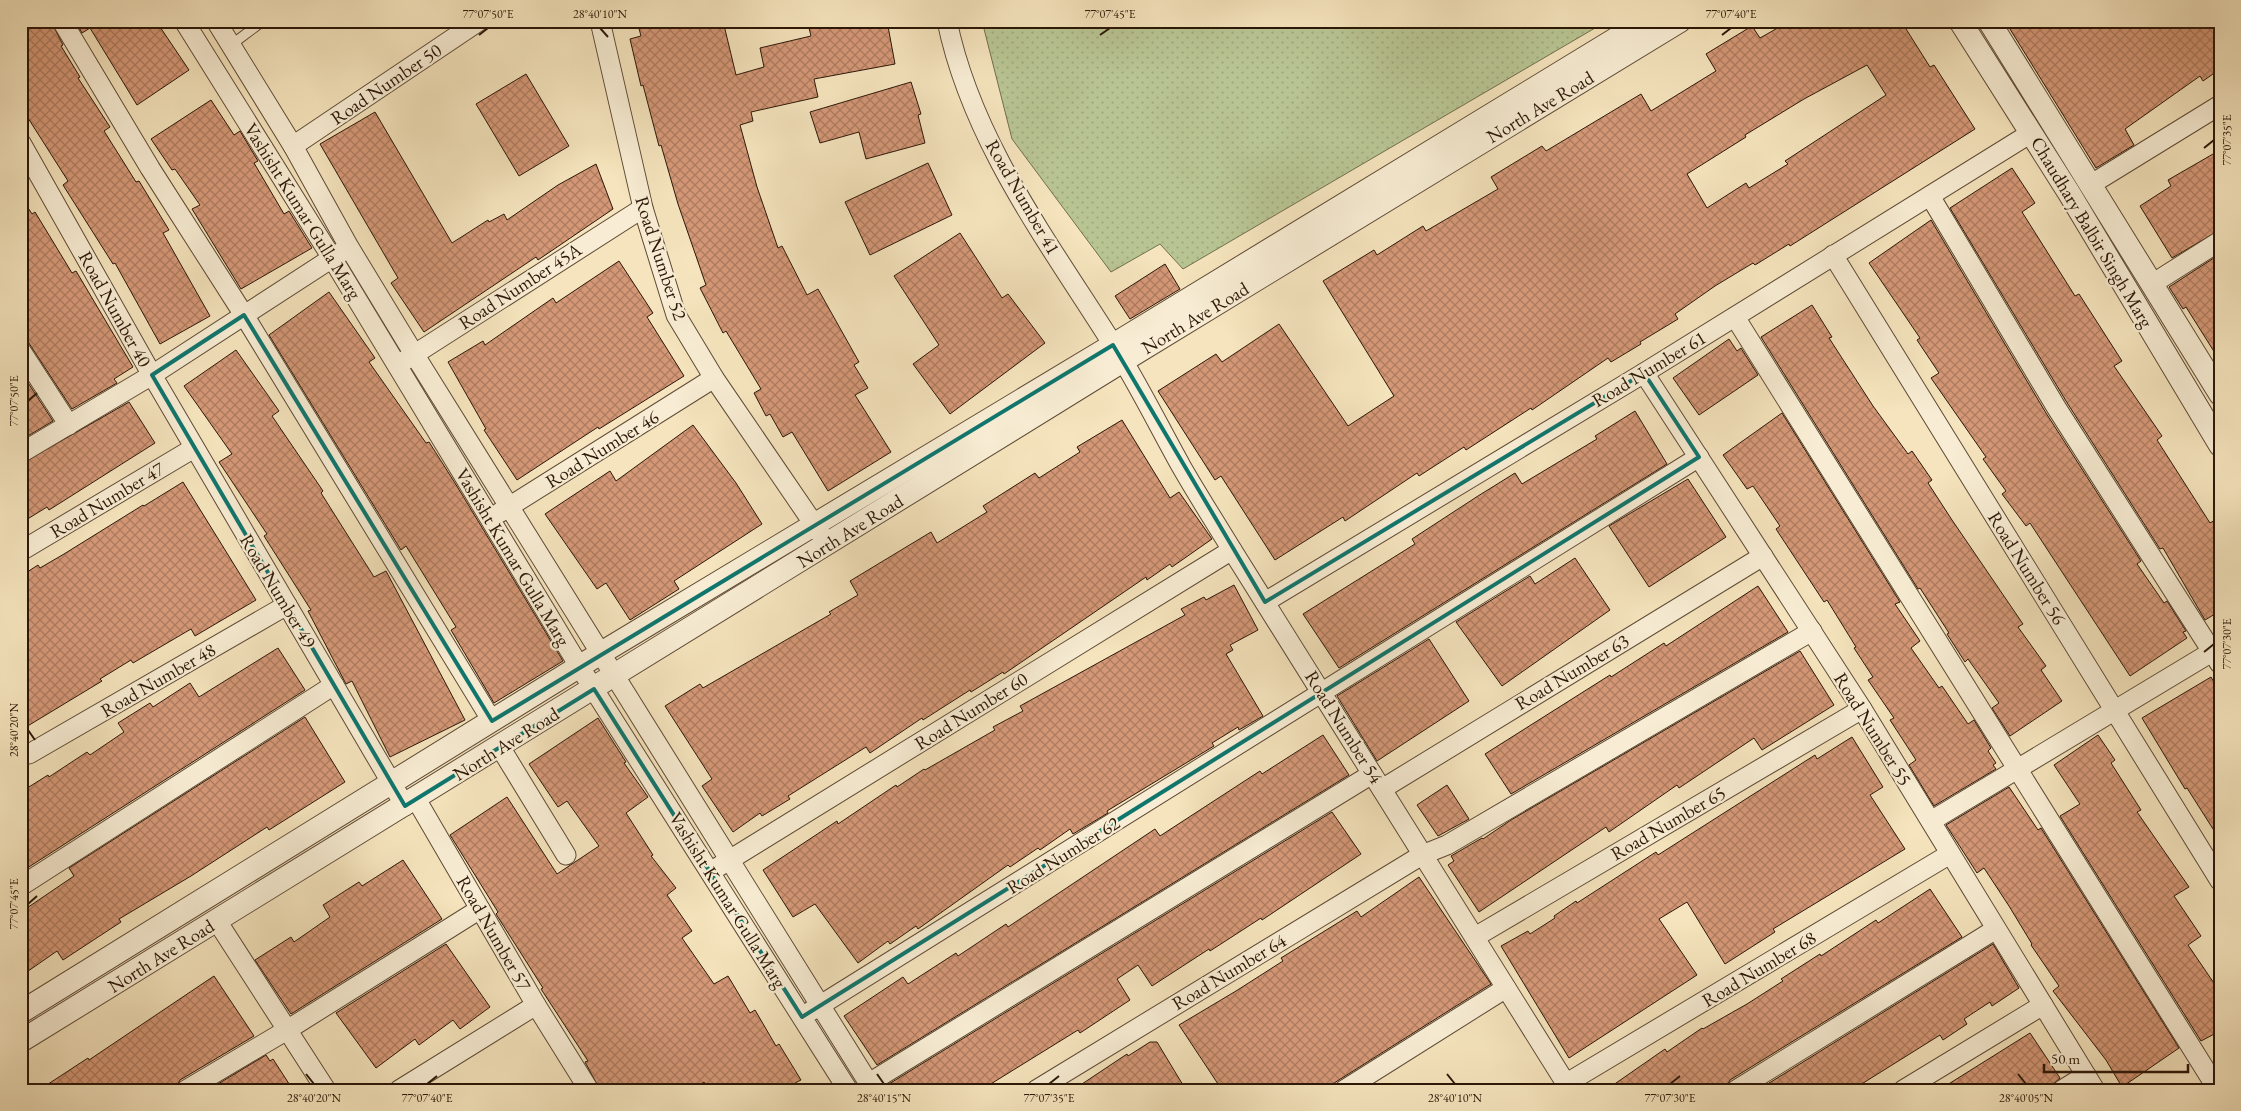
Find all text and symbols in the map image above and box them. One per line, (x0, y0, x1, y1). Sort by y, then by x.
text: 77°07'50"E (462, 6, 514, 22)
text: 28°40'10"N (573, 6, 627, 22)
text: 77°07'45"E (1084, 6, 1136, 22)
text: 77°07'40"E (1705, 6, 1757, 22)
street label: Road Number 50 (326, 38, 446, 130)
street label: North Ave Road (1482, 65, 1599, 149)
text: 77°07'35"E (2219, 114, 2235, 166)
street label: Vashisht Kumar Gulla Marg (238, 118, 368, 305)
street label: Chaudhary Balbir Singh Marg (2025, 132, 2159, 333)
street label: Road Number 41 (980, 135, 1066, 259)
street label: Road Number 52 (629, 193, 693, 323)
street label: Road Number 45A (454, 236, 587, 335)
street label: Road Number 40 (73, 247, 157, 371)
street label: North Ave Road (1137, 276, 1254, 360)
street label: Road Number 61 (1587, 325, 1711, 413)
text: 77°07'50"E (6, 375, 22, 427)
street label: Road Number 46 (541, 404, 663, 494)
street label: Road Number 47 (45, 456, 169, 544)
street label: Vashisht Kumar Gulla Marg (450, 463, 576, 651)
street label: North Ave Road (792, 488, 908, 574)
street label: Road Number 56 (1982, 507, 2072, 629)
street label: Road Number 49 (234, 529, 322, 653)
text: 77°07'30"E (2219, 618, 2235, 670)
street label: Road Number 63 (1510, 628, 1634, 716)
street label: Road Number 48 (96, 637, 220, 723)
street label: Road Number 60 (910, 666, 1032, 756)
street label: Road Number 54 (1299, 666, 1389, 789)
street label: Road Number 55 (1828, 668, 1918, 790)
street label: North Ave Road (448, 701, 564, 787)
text: 28°40'20"N (6, 703, 22, 757)
street label: Road Number 65 (1606, 780, 1730, 866)
street label: Vashisht Kumar Gulla Marg (663, 807, 793, 994)
street label: Road Number 62 (1002, 810, 1124, 900)
street label: Road Number 57 (451, 871, 538, 996)
text: 77°07'45"E (6, 878, 22, 930)
street label: North Ave Road (103, 913, 219, 999)
street label: Road Number 68 (1697, 925, 1821, 1013)
street label: Road Number 64 (1167, 928, 1291, 1016)
scale bar (2044, 1041, 2187, 1073)
text: 50 m (2051, 1049, 2080, 1068)
text: 28°40'20"N (287, 1090, 341, 1106)
text: 77°07'40"E (401, 1090, 453, 1106)
text: 28°40'15"N (857, 1090, 911, 1106)
text: 77°07'35"E (1023, 1090, 1075, 1106)
text: 28°40'10"N (1428, 1090, 1482, 1106)
text: 77°07'30"E (1644, 1090, 1696, 1106)
text: 28°40'05"N (1999, 1090, 2053, 1106)

